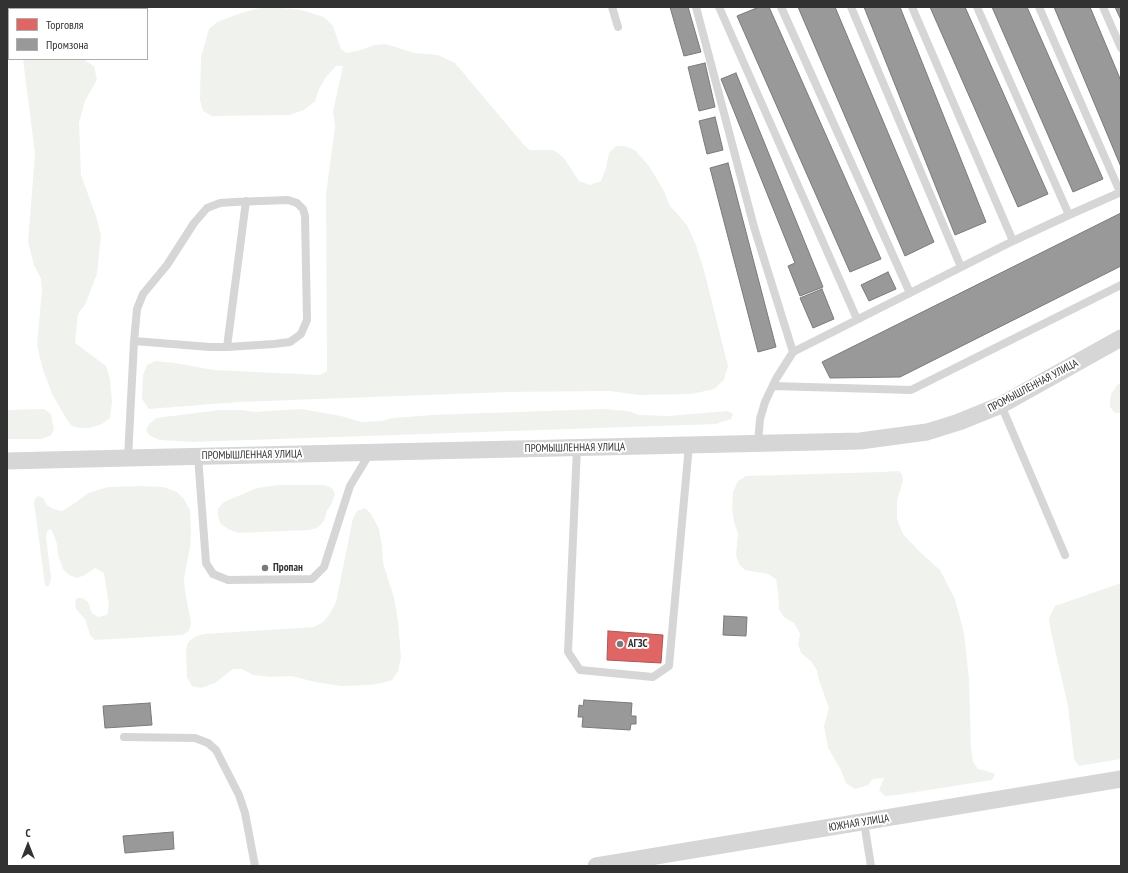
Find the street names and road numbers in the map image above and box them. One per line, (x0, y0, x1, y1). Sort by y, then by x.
street label: ПРОМЫШЛЕННАЯ УЛИЦА (986, 357, 1080, 415)
street label: ПРОМЫШЛЕННАЯ УЛИЦА (525, 441, 625, 455)
street label: ПРОМЫШЛЕННАЯ УЛИЦА (202, 448, 302, 462)
street label: ЮЖНАЯ УЛИЦА (828, 812, 890, 834)

